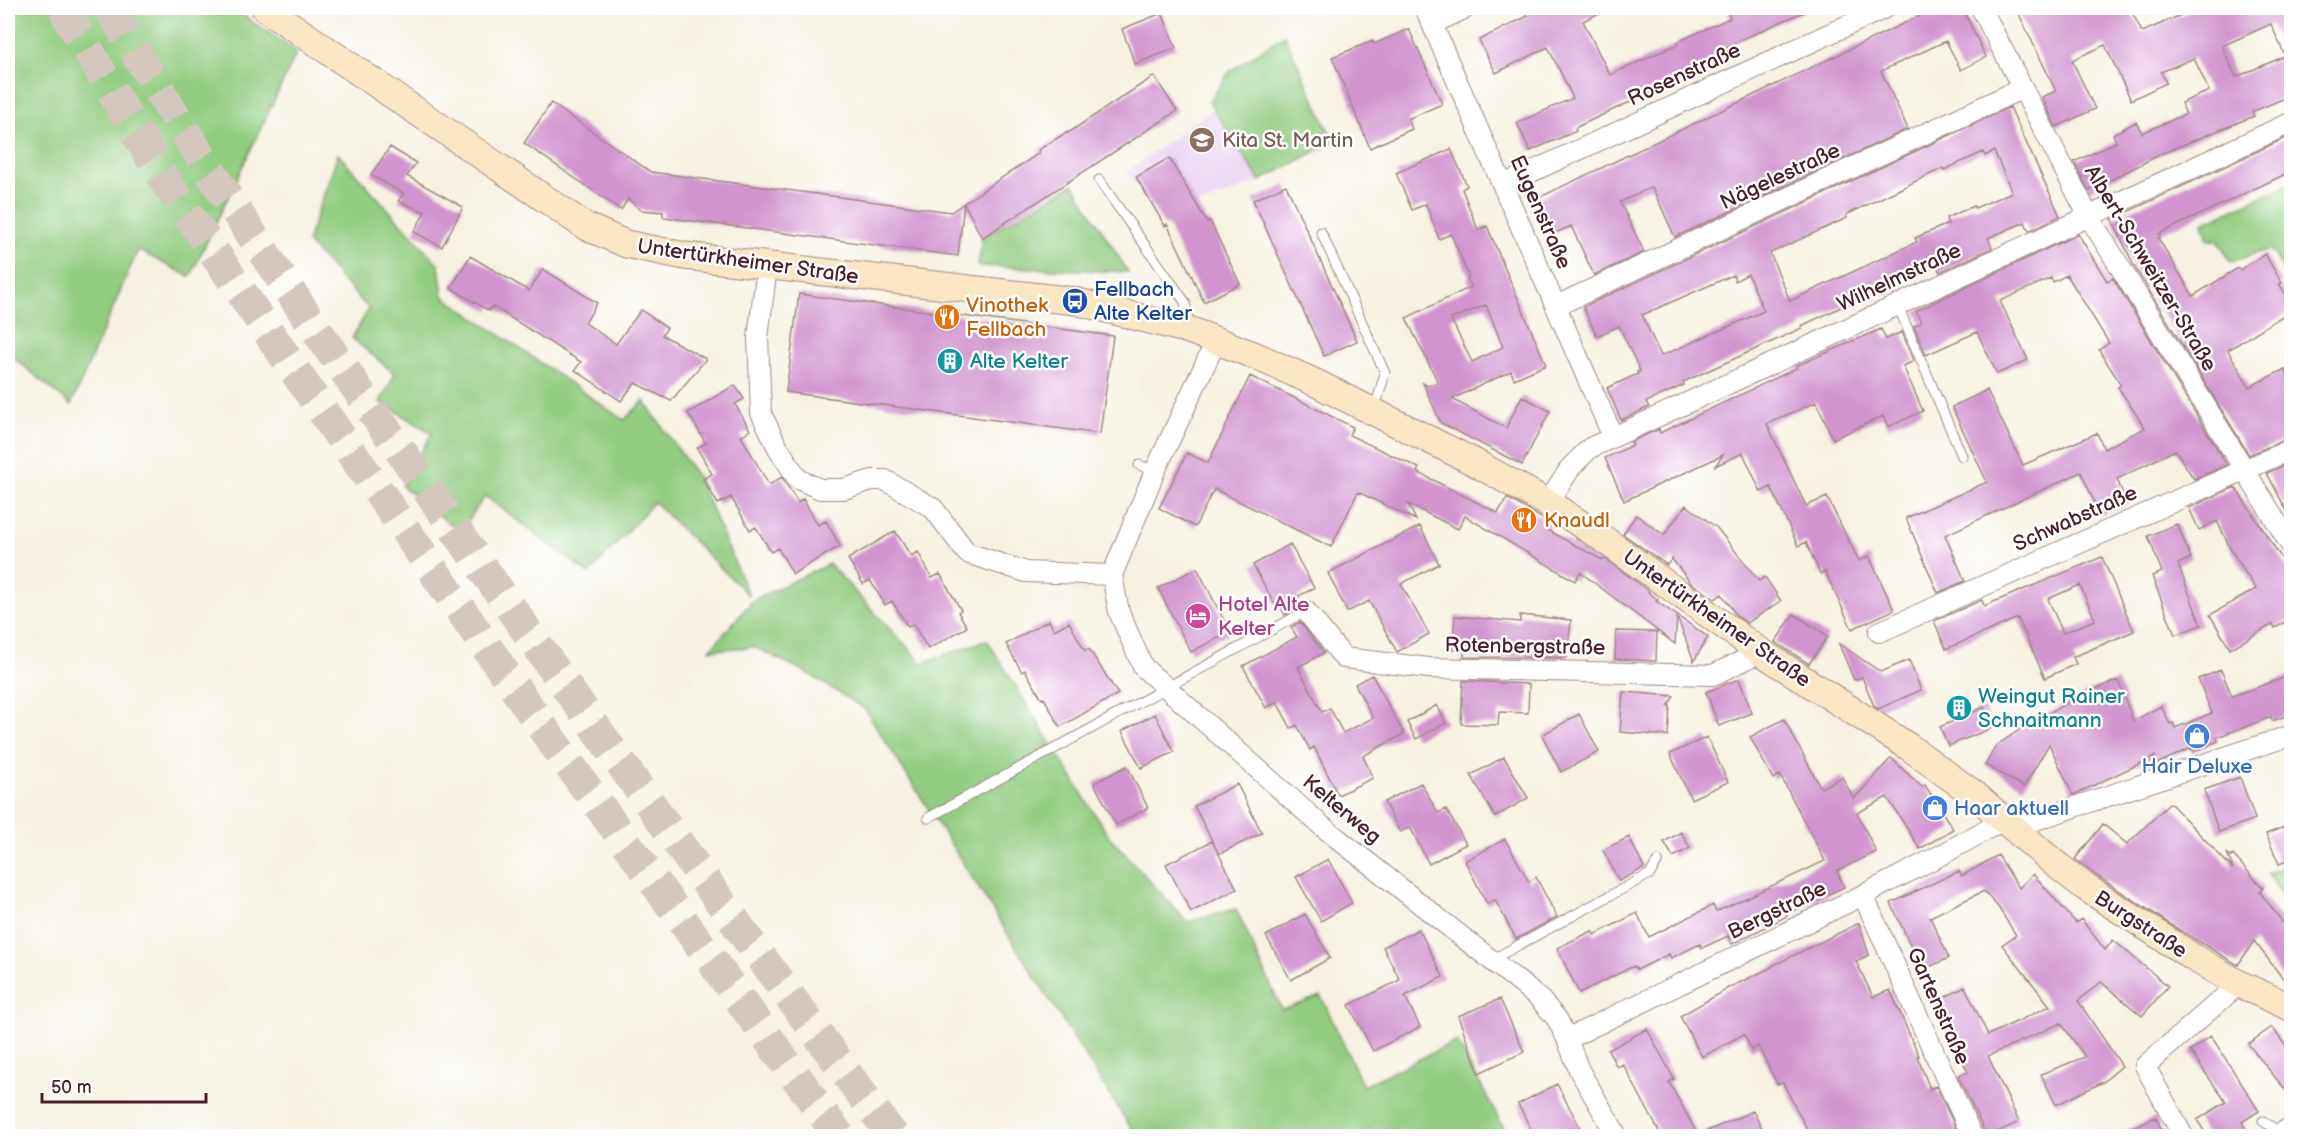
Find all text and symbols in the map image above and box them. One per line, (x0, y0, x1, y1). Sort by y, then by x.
street label: Rosenstraße (1624, 37, 1745, 111)
school or university icon: Kita St. Martin (1187, 125, 1217, 155)
place label: Kita St. Martin (1222, 128, 1353, 153)
street label: Nägelestraße (1716, 138, 1844, 215)
street label: Eugenstraße (1504, 152, 1577, 273)
street label: Albert-Schweitzer-Straße (2079, 161, 2222, 376)
street label: Untertürkheimer Straße (636, 234, 860, 289)
street label: Wilhelmstraße (1833, 238, 1965, 317)
place label: Fellbach Alte Kelter (1094, 277, 1192, 326)
bus stop icon: Fellbach Alte Kelter (1060, 286, 1090, 316)
place label: Vinothek Fellbach (966, 293, 1049, 342)
restaurant icon: Vinothek Fellbach (932, 302, 962, 332)
building icon: Alte Kelter (935, 346, 965, 376)
place label: Alte Kelter (970, 349, 1068, 374)
street label: Schwabstraße (2009, 480, 2141, 557)
restaurant icon: Knaudl (1509, 505, 1539, 535)
place label: Knaudl (1544, 508, 1610, 533)
street label: Untertürkheimer Straße (1618, 544, 1815, 693)
place label: Hotel Alte Kelter (1218, 592, 1309, 641)
hotel icon: Hotel Alte Kelter (1183, 601, 1213, 631)
street label: Rotenbergstraße (1445, 633, 1605, 660)
place label: Weingut Rainer Schnaitmann (1978, 684, 2125, 733)
building icon: Weingut Rainer Schnaitmann (1944, 693, 1974, 723)
shop icon: Hair Deluxe (2182, 721, 2212, 751)
place label: Hair Deluxe (2142, 754, 2252, 779)
street label: Kelterweg (1297, 769, 1386, 849)
shop icon: Haar aktuell (1920, 793, 1950, 823)
place label: Haar aktuell (1954, 796, 2069, 821)
street label: Bergstraße (1724, 876, 1830, 945)
street label: Burgstraße (2090, 885, 2192, 964)
street label: Gartenstraße (1902, 944, 1976, 1069)
scale bar (42, 1066, 206, 1104)
text: 50 m (51, 1077, 92, 1098)

